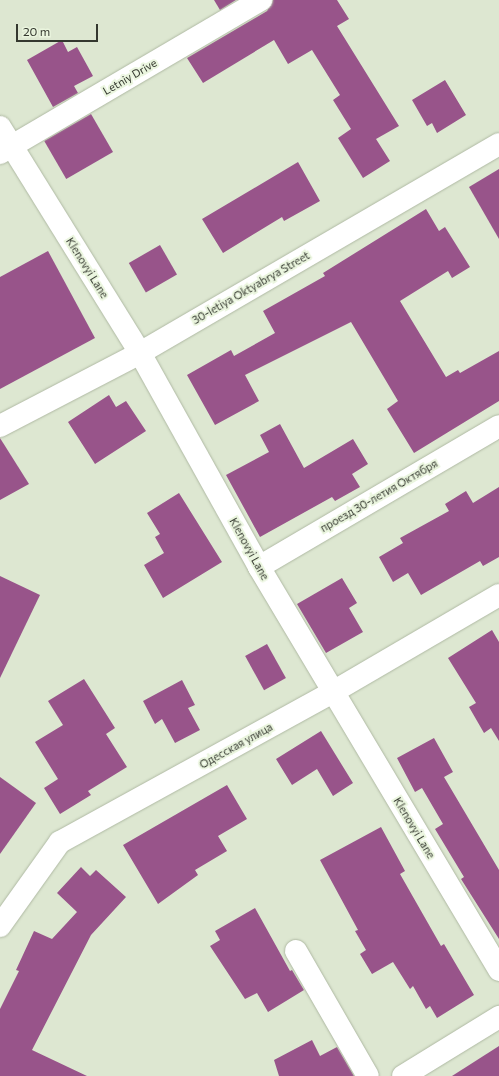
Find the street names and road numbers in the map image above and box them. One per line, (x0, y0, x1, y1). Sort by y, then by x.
street label: Letniy Drive (101, 56, 159, 98)
street label: Klenovyi Lane (63, 235, 111, 301)
street label: 30-letiya Oktyabrya Street (190, 249, 312, 327)
street label: проезд 30-летия Октября (318, 457, 440, 535)
street label: Klenovyi Lane (226, 516, 272, 582)
street label: Одесская улица (197, 720, 275, 772)
street label: Klenovyi Lane (391, 795, 437, 861)

